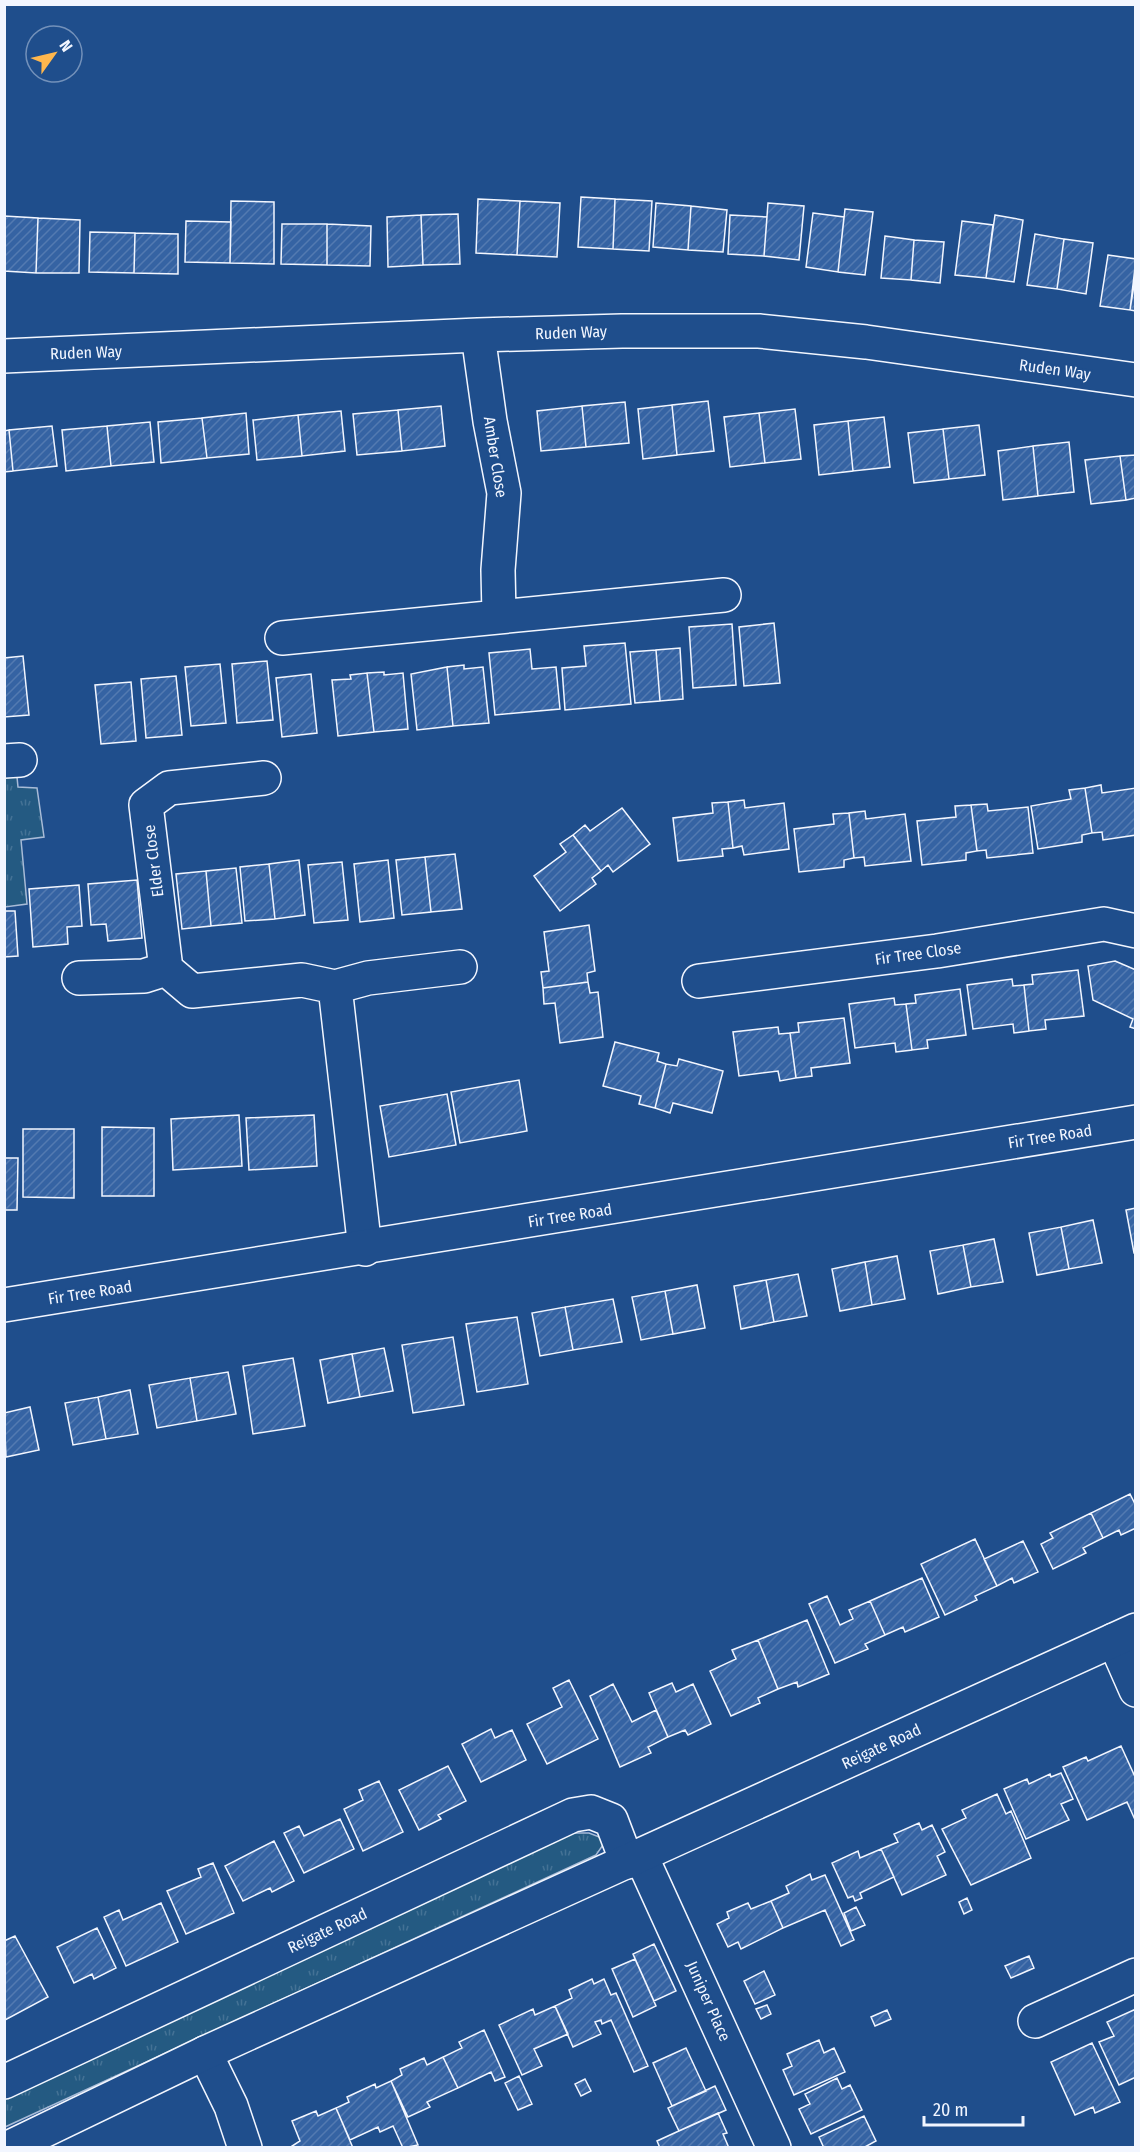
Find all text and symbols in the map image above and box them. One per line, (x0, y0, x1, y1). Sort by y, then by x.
north arrow (24, 24, 84, 84)
text: N (55, 37, 77, 55)
street label: Ruden Way (535, 322, 608, 343)
street label: Ruden Way (50, 342, 123, 363)
street label: Ruden Way (1018, 355, 1093, 384)
street label: Amber Close (480, 415, 511, 499)
street label: Elder Close (140, 824, 167, 898)
street label: Fir Tree Close (874, 938, 962, 969)
street label: Fir Tree Road (1007, 1120, 1093, 1153)
street label: Fir Tree Road (527, 1199, 613, 1232)
street label: Fir Tree Road (47, 1276, 133, 1309)
street label: Reigate Road (839, 1720, 924, 1773)
street label: Reigate Road (285, 1904, 370, 1957)
street label: Juniper Place (682, 1958, 735, 2044)
scale bar (924, 2089, 1023, 2127)
text: 20 m (933, 2099, 968, 2121)

